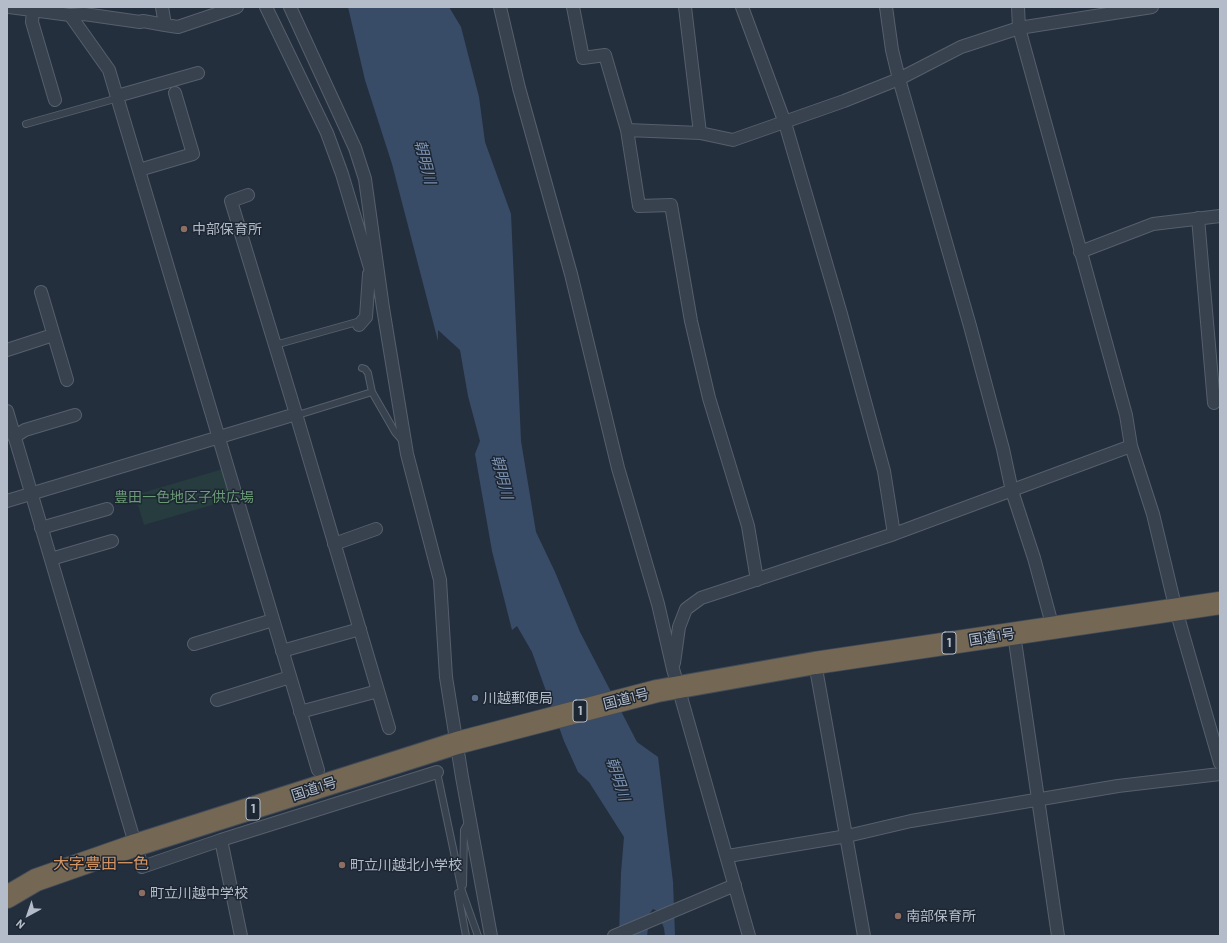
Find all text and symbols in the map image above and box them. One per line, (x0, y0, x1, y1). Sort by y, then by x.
water label: 朝明川 (411, 138, 439, 186)
place label: 中部保育所 (192, 221, 262, 237)
marker: 中部保育所 (179, 224, 189, 234)
water label: 朝明川 (488, 453, 516, 501)
park label: 豊田一色地区子供広場 (114, 489, 254, 505)
street label: 国道1号 (968, 625, 1016, 649)
road number: 1 (942, 632, 956, 654)
street label: 国道1号 (601, 685, 651, 713)
place label: 川越郵便局 (483, 690, 553, 706)
marker: 川越郵便局 (470, 693, 480, 703)
road number: 1 (573, 700, 587, 722)
water label: 朝明川 (602, 755, 634, 803)
street label: 国道1号 (289, 774, 339, 804)
road number: 1 (246, 798, 260, 820)
district label: 大字豊田一色 (53, 854, 149, 874)
place label: 町立川越北小学校 (350, 857, 462, 873)
marker: 町立川越北小学校 (337, 860, 347, 870)
place label: 町立川越中学校 (150, 885, 248, 901)
marker: 町立川越中学校 (137, 888, 147, 898)
north arrow (8, 895, 48, 935)
place label: 南部保育所 (906, 908, 976, 924)
marker: 南部保育所 (893, 911, 903, 921)
text: N (13, 917, 27, 932)

